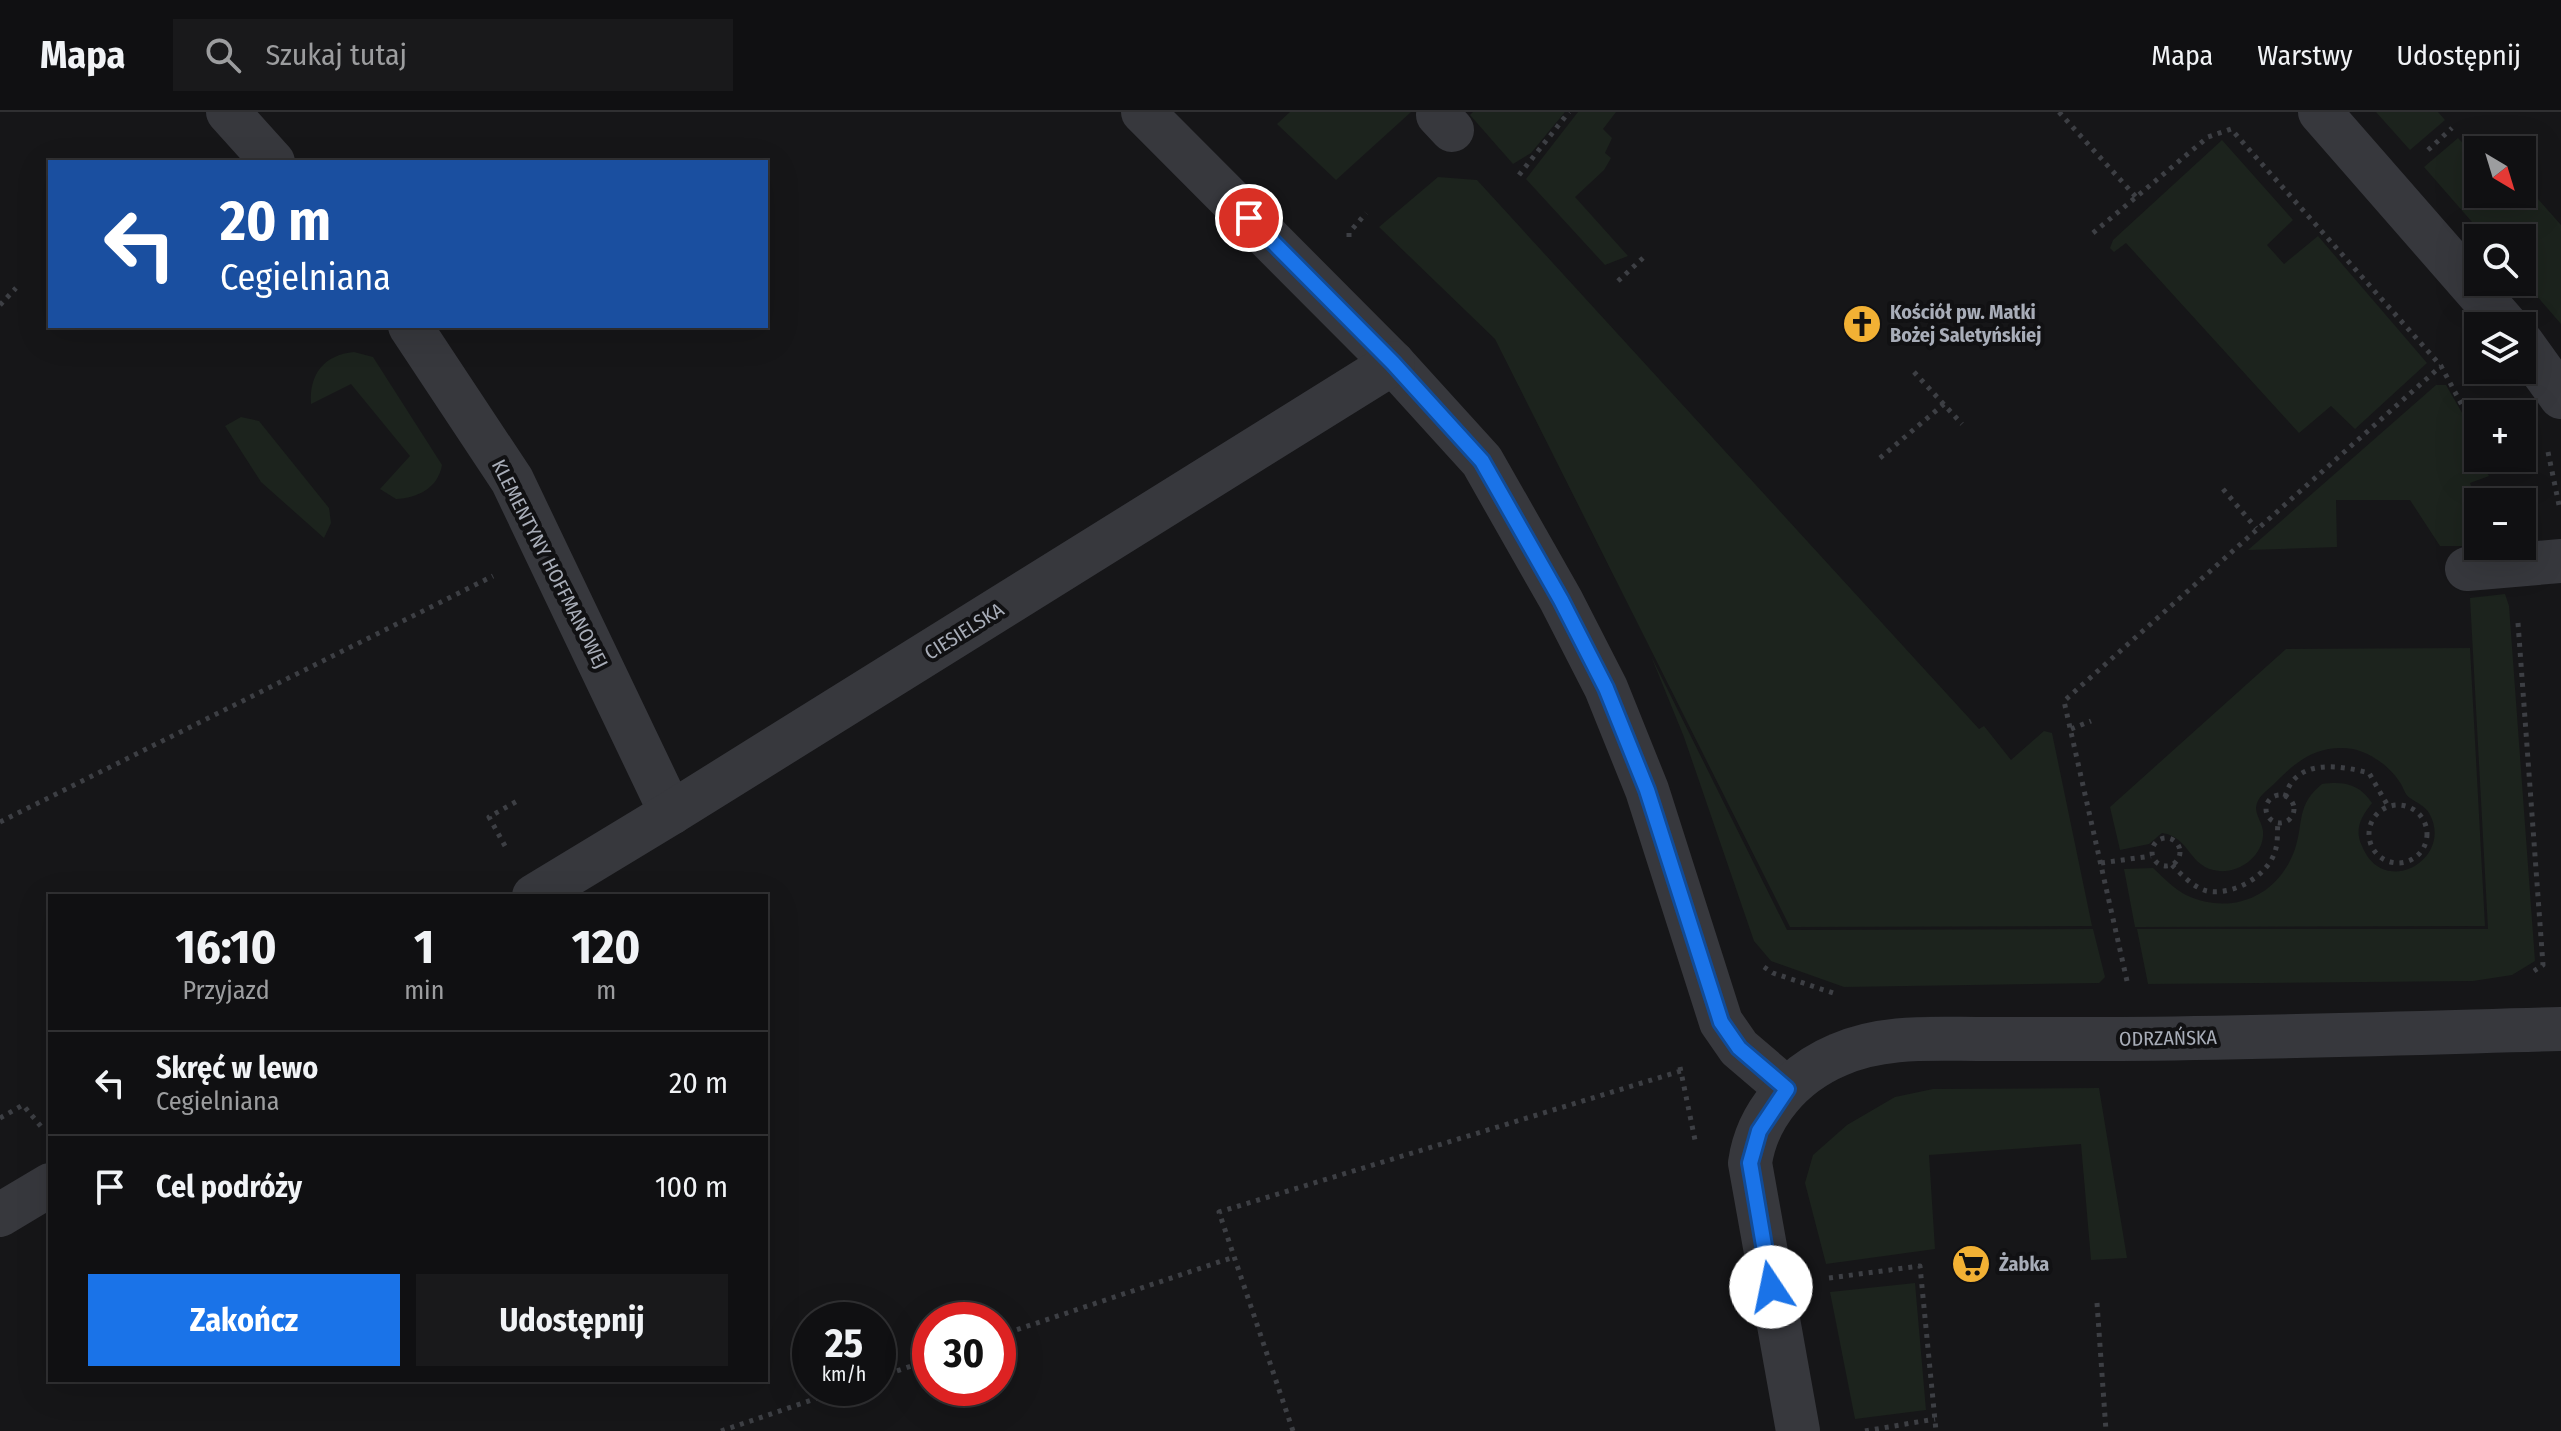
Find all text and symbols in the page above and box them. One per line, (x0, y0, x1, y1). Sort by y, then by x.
search box (173, 19, 733, 91)
text: Mapa (40, 32, 125, 78)
icon: search (201, 33, 245, 77)
text: Szukaj tutaj (265, 37, 407, 73)
text: Mapa (2151, 39, 2213, 72)
text: Warstwy (2257, 39, 2353, 72)
text: Udostępnij (2397, 39, 2521, 72)
north arrow (2464, 136, 2536, 208)
map controls (2464, 136, 2536, 560)
pin (1215, 184, 1283, 252)
text: 20 m (220, 188, 331, 255)
icon: left (88, 192, 192, 296)
icon: arrive (1227, 196, 1271, 240)
button: search (2464, 224, 2536, 296)
text: Cegielniana (220, 256, 391, 300)
place label: Kościół pw. Matki Bożej Saletyńskiej (1890, 300, 2041, 347)
church icon: Kościół pw. Matki Bożej Saletyńskiej (1841, 303, 1883, 345)
button: layers (2464, 312, 2536, 384)
button: + (2464, 400, 2536, 472)
street label: KLEMENTYNY HOFFMANOWEJ (487, 455, 613, 673)
button: − (2464, 488, 2536, 560)
street label: CIESIELSKA (920, 597, 1008, 665)
text: 16:10 (175, 918, 277, 976)
text: 1 (414, 918, 434, 976)
text: 120 (572, 918, 641, 976)
text: Przyjazd (183, 975, 270, 1006)
text: min (404, 975, 444, 1006)
text: m (596, 975, 616, 1006)
street label: ODRZAŃSKA (2119, 1025, 2218, 1051)
text: Skręć w lewo (156, 1050, 318, 1086)
icon: left (88, 1061, 132, 1105)
text: 20 m (669, 1065, 728, 1101)
text: Cegielniana (156, 1086, 279, 1117)
icon: arrive (88, 1165, 132, 1209)
text: Cel podróży (156, 1169, 302, 1205)
text: 100 m (655, 1169, 728, 1205)
supermarket icon: Żabka (1950, 1243, 1992, 1285)
position arrow (1729, 1245, 1813, 1329)
place label: Żabka (1999, 1252, 2049, 1276)
button: Zakończ (88, 1274, 400, 1366)
button: Udostępnij (416, 1274, 728, 1366)
speed limit sign: 30 (912, 1302, 1016, 1406)
text: 25 (825, 1320, 863, 1368)
text: km/h (822, 1362, 866, 1386)

